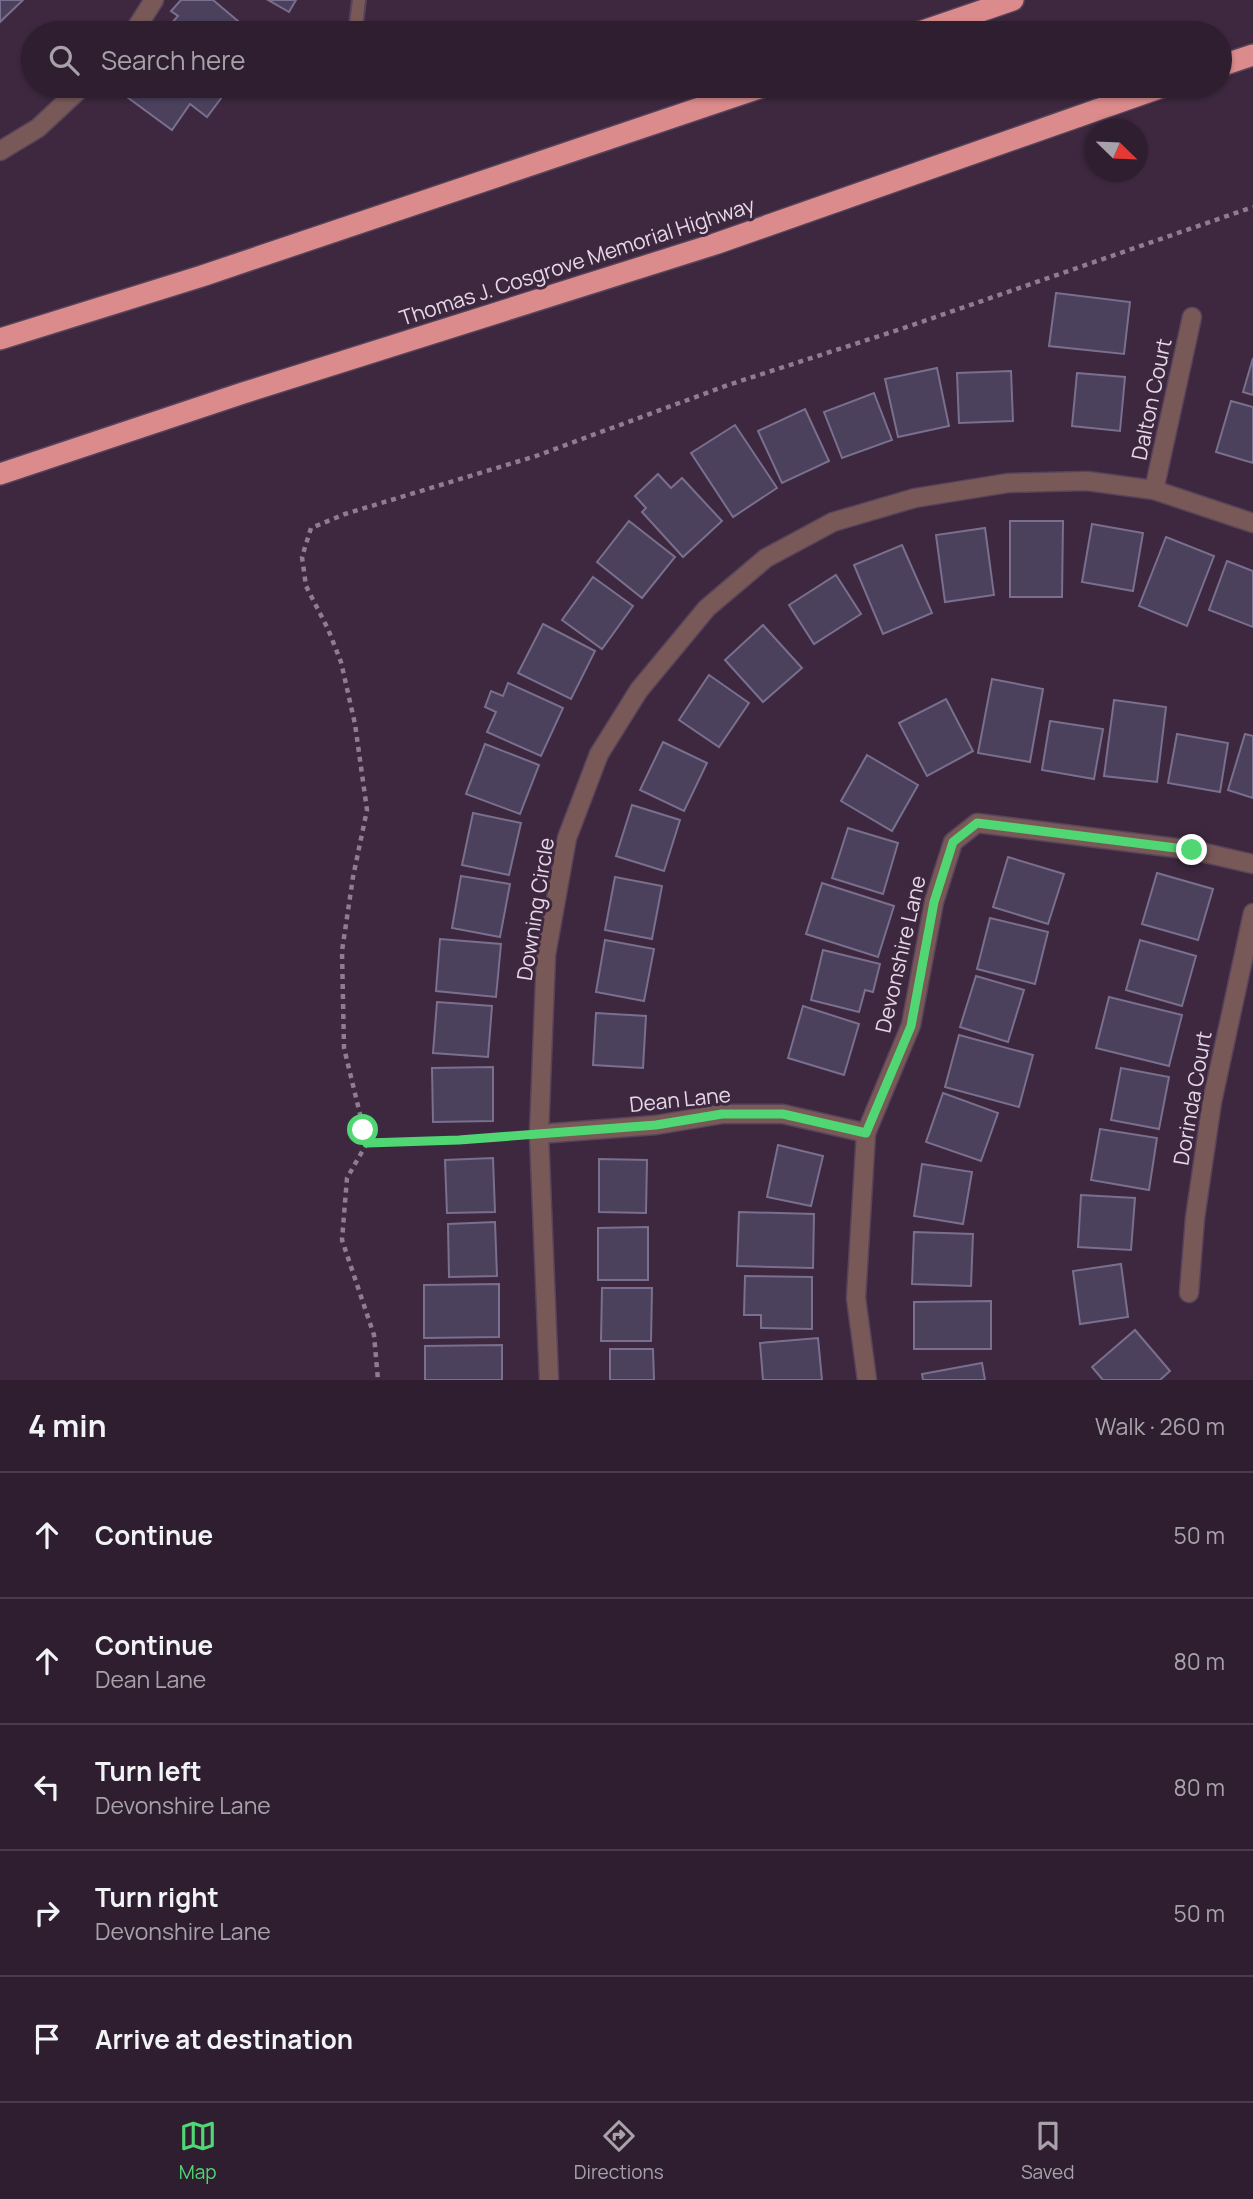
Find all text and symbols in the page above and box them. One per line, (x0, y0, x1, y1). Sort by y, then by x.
search box (21, 21, 1232, 98)
icon: search (45, 41, 83, 79)
text: Search here (101, 42, 246, 78)
north arrow (1085, 119, 1148, 182)
street label: Thomas J. Cosgrove Memorial Highway (396, 190, 758, 332)
street label: Dalton Court (1124, 336, 1178, 462)
route end (1176, 834, 1207, 865)
street label: Downing Circle (510, 835, 560, 983)
street label: Devonshire Lane (868, 873, 932, 1035)
street label: Dorinda Court (1166, 1029, 1218, 1167)
street label: Dean Lane (628, 1080, 732, 1118)
route start (347, 1114, 378, 1145)
text: 4 min (28, 1405, 106, 1446)
text: Walk · 260 m (1095, 1410, 1225, 1442)
icon: ahead (28, 1516, 66, 1554)
text: Continue (95, 1517, 213, 1553)
text: 50 m (1174, 1519, 1225, 1551)
text: Continue (95, 1627, 213, 1663)
icon: ahead (28, 1642, 66, 1680)
text: 80 m (1174, 1645, 1225, 1677)
text: Dean Lane (95, 1663, 206, 1695)
text: Turn left (95, 1753, 202, 1789)
icon: left (28, 1768, 66, 1806)
text: 80 m (1174, 1771, 1225, 1803)
text: Devonshire Lane (95, 1789, 271, 1821)
text: Turn right (95, 1879, 219, 1915)
icon: right (28, 1894, 66, 1932)
text: 50 m (1174, 1897, 1225, 1929)
text: Devonshire Lane (95, 1915, 271, 1947)
icon: arrive (28, 2020, 66, 2058)
text: Arrive at destination (95, 2021, 353, 2057)
tab: Map (179, 2117, 217, 2185)
tab: Directions (574, 2117, 664, 2185)
tab: Saved (1021, 2117, 1074, 2185)

